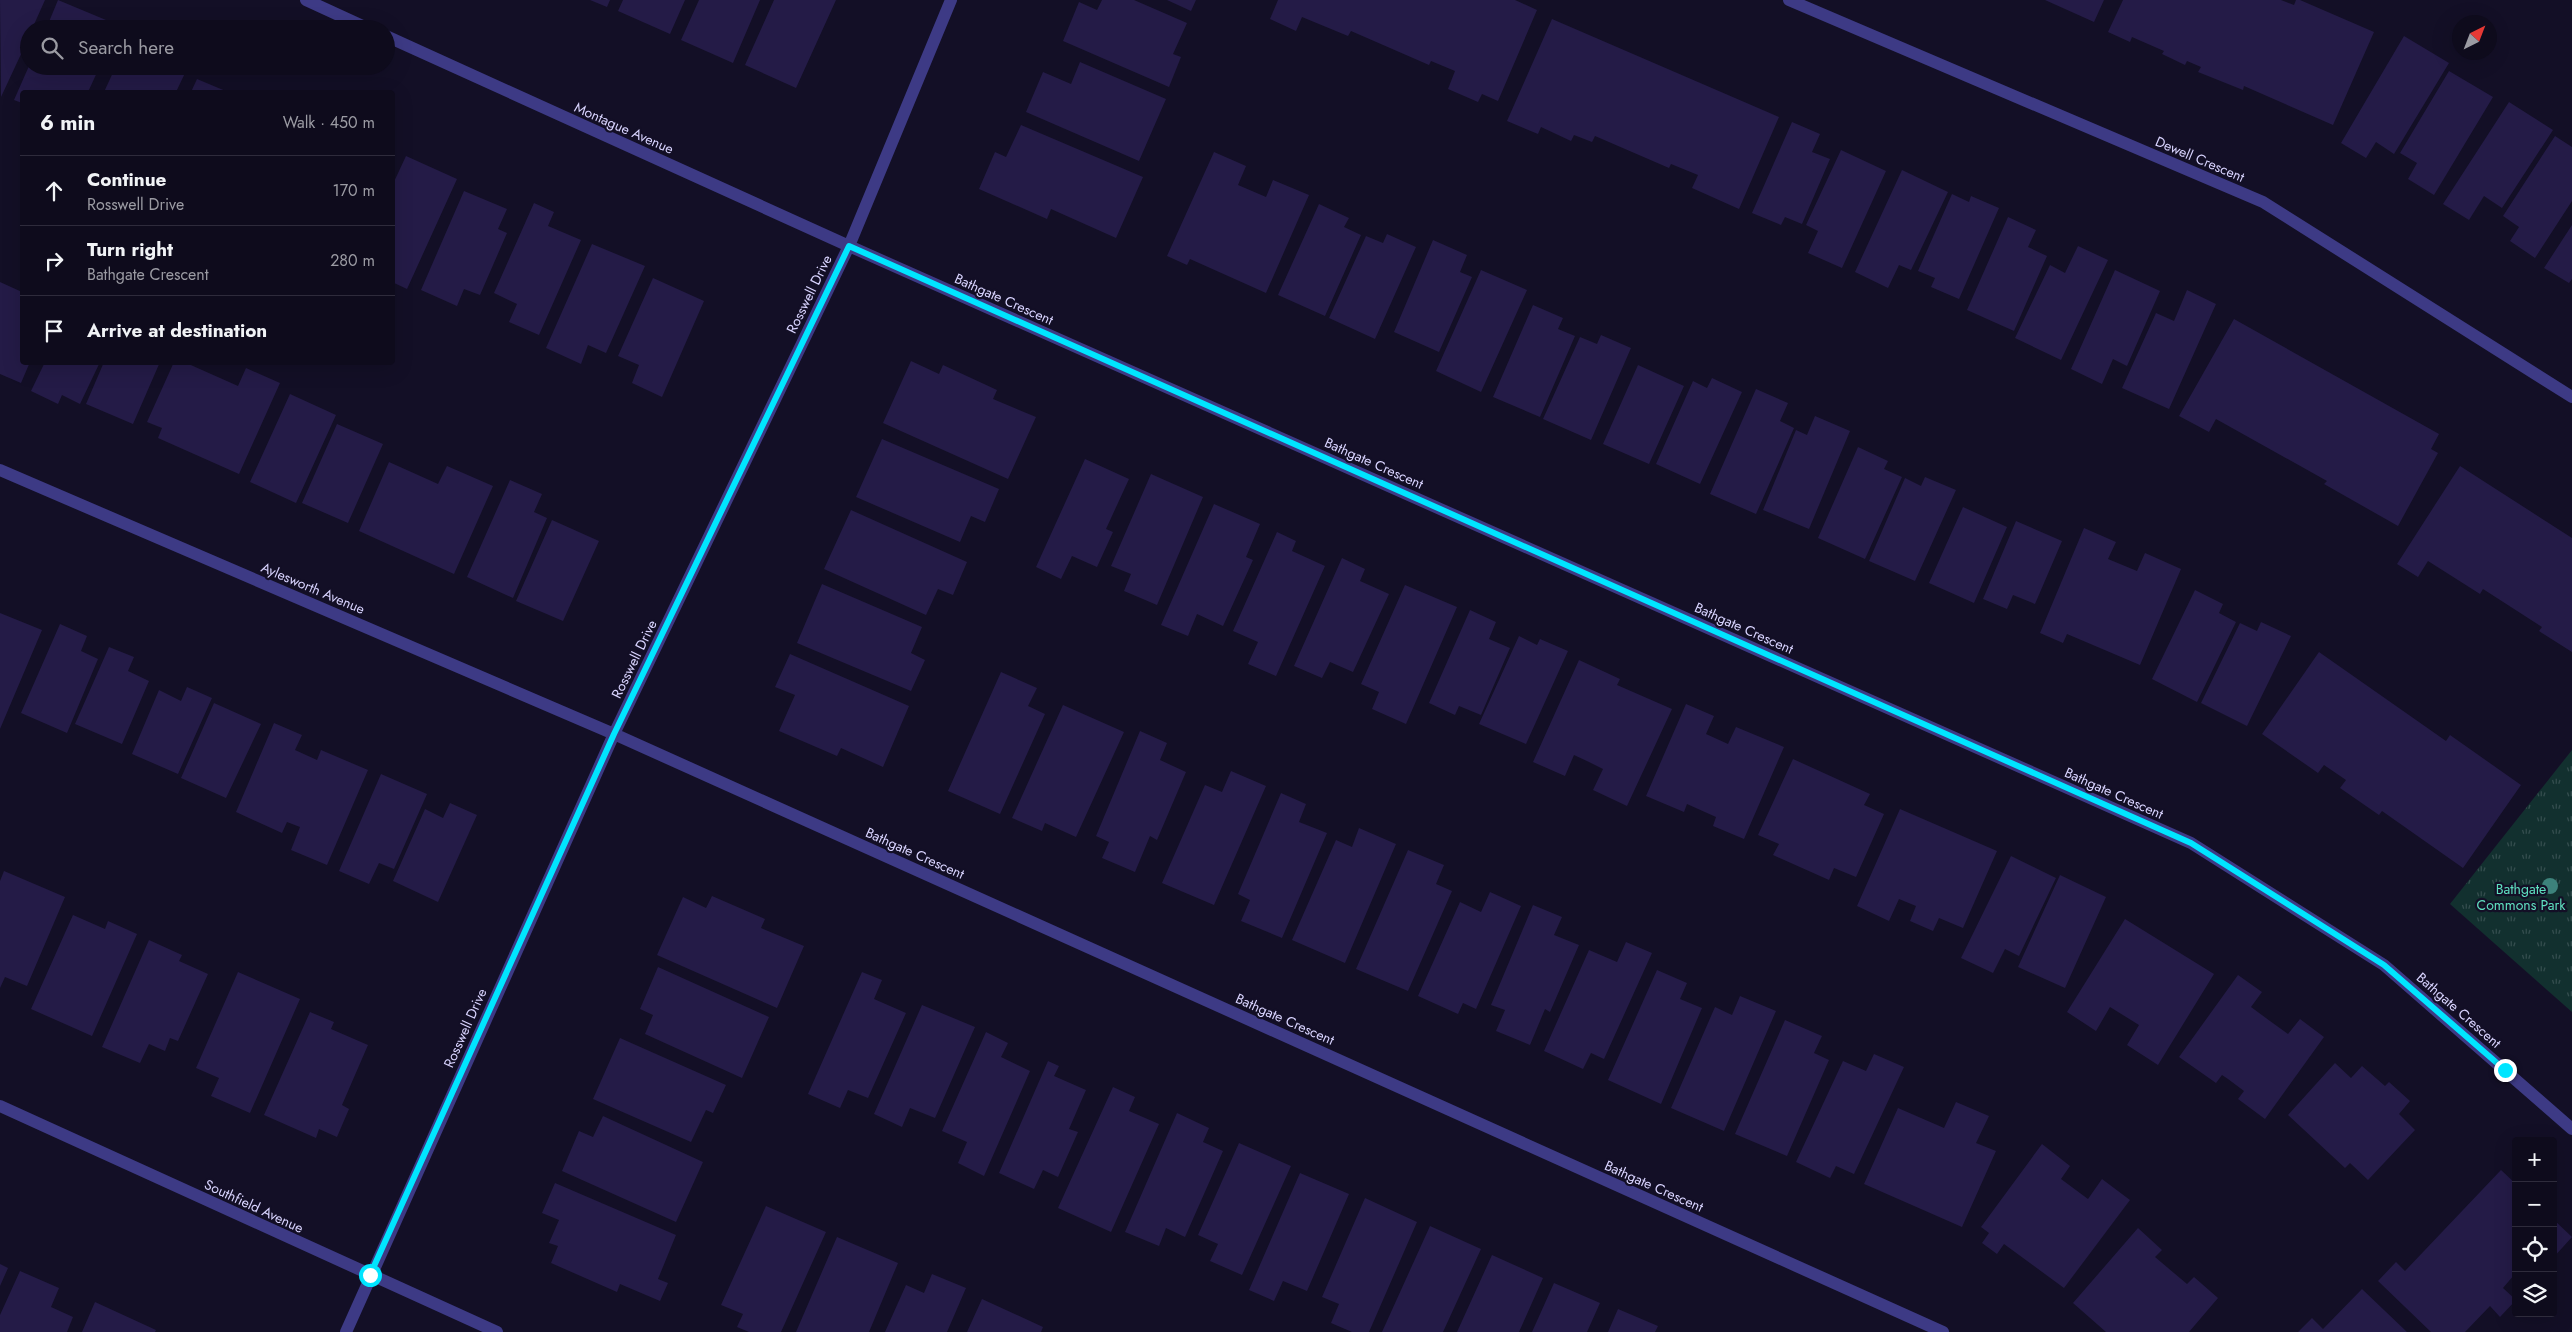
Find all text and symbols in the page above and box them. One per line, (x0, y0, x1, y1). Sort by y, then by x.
north arrow (2452, 15, 2497, 60)
search box (20, 20, 395, 75)
icon: search (38, 34, 66, 62)
text: Search here (78, 34, 174, 61)
street label: Montague Avenue (571, 97, 677, 159)
text: 6 min (40, 108, 95, 138)
text: Walk · 450 m (283, 111, 375, 134)
street label: Dewell Crescent (2152, 131, 2248, 187)
text: Continue (87, 166, 166, 193)
icon: ahead (40, 177, 68, 205)
text: 170 m (333, 179, 375, 202)
text: Rosswell Drive (87, 193, 184, 216)
text: Turn right (87, 236, 173, 263)
icon: right (40, 247, 68, 275)
text: 280 m (330, 249, 375, 272)
street label: Rosswell Drive (781, 251, 837, 337)
text: Bathgate Crescent (87, 263, 209, 286)
street label: Bathgate Crescent (951, 268, 1057, 330)
icon: arrive (40, 317, 68, 345)
text: Arrive at destination (87, 317, 267, 344)
street label: Bathgate Crescent (1321, 432, 1427, 494)
street label: Aylesworth Avenue (258, 557, 368, 619)
street label: Bathgate Crescent (1691, 597, 1797, 659)
street label: Rosswell Drive (606, 616, 662, 702)
street label: Bathgate Crescent (2061, 762, 2167, 824)
street label: Bathgate Crescent (862, 822, 968, 884)
park label: Bathgate Commons Park (2477, 879, 2566, 915)
street label: Bathgate Crescent (2412, 968, 2506, 1053)
street label: Rosswell Drive (439, 985, 491, 1071)
street label: Bathgate Crescent (1232, 988, 1338, 1050)
route end (2494, 1059, 2517, 1082)
map controls (2512, 1137, 2557, 1317)
button: + (2512, 1137, 2557, 1182)
street label: Bathgate Crescent (1601, 1155, 1707, 1217)
street label: Southfield Avenue (201, 1174, 307, 1238)
button: − (2512, 1182, 2557, 1227)
button: locate (2512, 1227, 2557, 1272)
route start (359, 1264, 382, 1287)
button: layers (2512, 1272, 2557, 1317)

